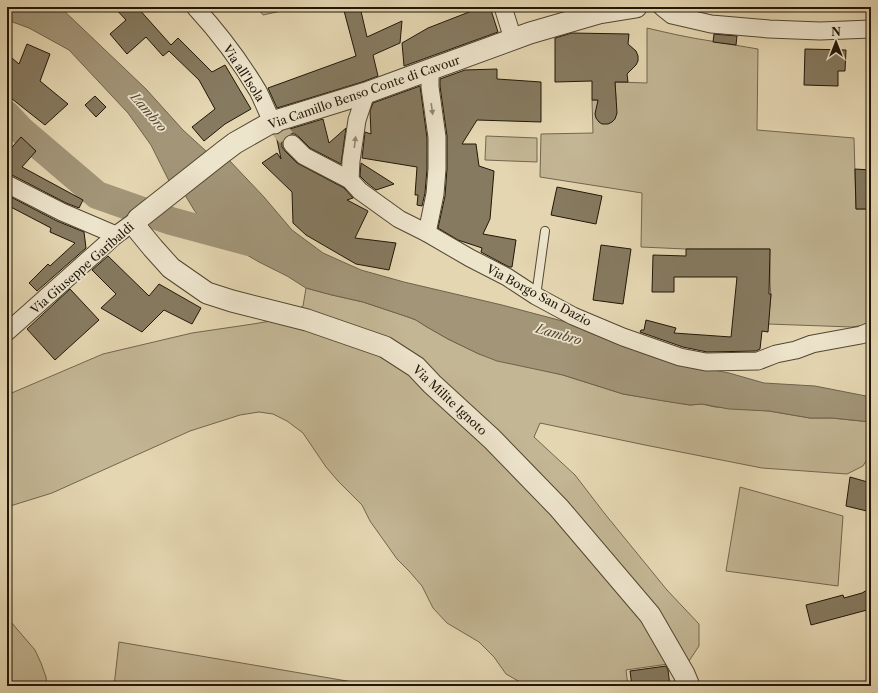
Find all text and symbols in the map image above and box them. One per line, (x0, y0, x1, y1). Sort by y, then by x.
north arrow (816, 22, 856, 62)
text: N (831, 25, 841, 39)
street label: Via all'Isola (220, 41, 268, 105)
street label: Via Camillo Benso Conte di Cavour (265, 52, 462, 132)
water label: Lambro (127, 88, 170, 135)
one-way arrow (429, 103, 435, 115)
one-way arrow (352, 136, 358, 148)
street label: Via Giuseppe Garibaldi (27, 219, 137, 318)
street label: Via Borgo San Dazio (483, 261, 594, 329)
water label: Lambro (533, 320, 584, 348)
street label: Via Milite Ignoto (409, 361, 490, 438)

